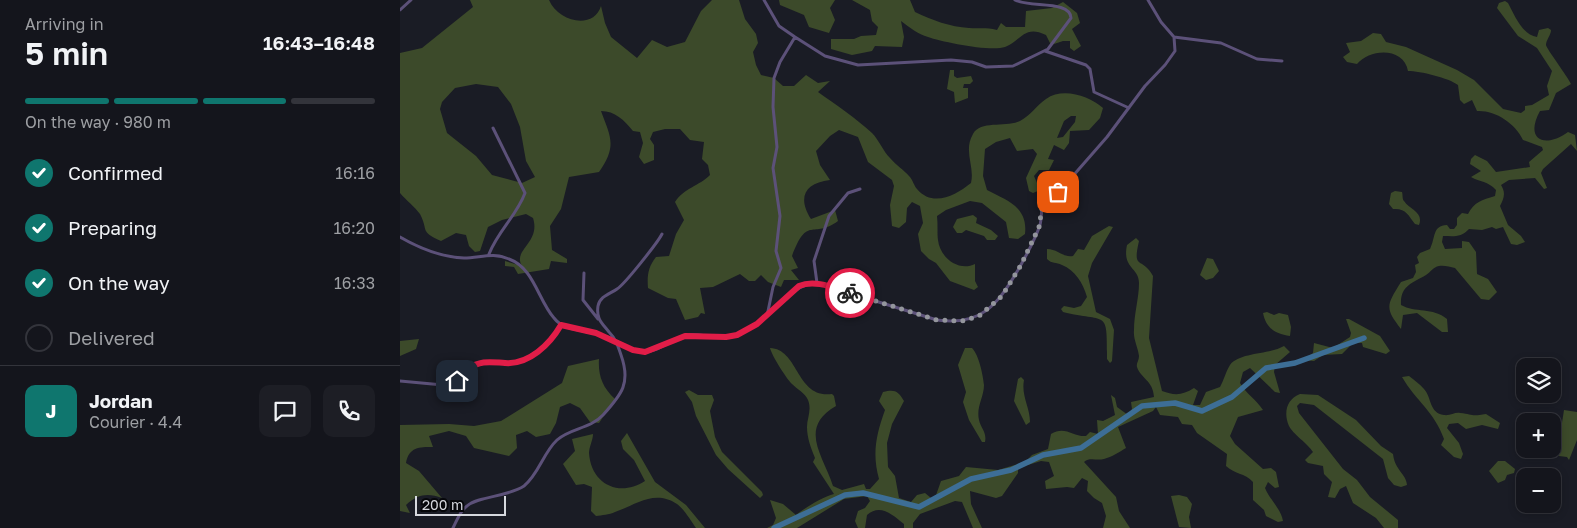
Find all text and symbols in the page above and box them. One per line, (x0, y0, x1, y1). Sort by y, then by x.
text: Arriving in (25, 14, 104, 34)
text: 16:43–16:48 (263, 31, 375, 54)
text: 5 min (25, 34, 108, 72)
text: On the way · 980 m (25, 112, 171, 132)
icon: check (25, 159, 53, 187)
text: Confirmed (68, 161, 163, 184)
text: 16:16 (335, 163, 375, 183)
pin (1037, 171, 1079, 213)
icon: bag (1044, 178, 1072, 206)
icon: check (25, 214, 53, 242)
text: Preparing (68, 216, 157, 239)
text: 16:20 (334, 218, 375, 238)
courier (825, 268, 875, 318)
icon: check (25, 269, 53, 297)
text: On the way (68, 271, 170, 294)
text: 16:33 (334, 273, 375, 293)
icon: bike (836, 279, 864, 307)
text: Delivered (68, 326, 155, 349)
map controls (1516, 358, 1561, 513)
button: layers (1516, 358, 1561, 403)
pin (436, 360, 478, 402)
icon: home (443, 367, 471, 395)
button: chat (259, 385, 311, 437)
button: phone (323, 385, 375, 437)
text: Jordan (89, 389, 153, 412)
text: J (46, 399, 56, 422)
text: Courier · 4.4 (89, 412, 182, 432)
button: + (1516, 413, 1561, 458)
button: − (1516, 468, 1561, 513)
scale bar (415, 493, 506, 516)
text: 200 m (422, 496, 463, 513)

